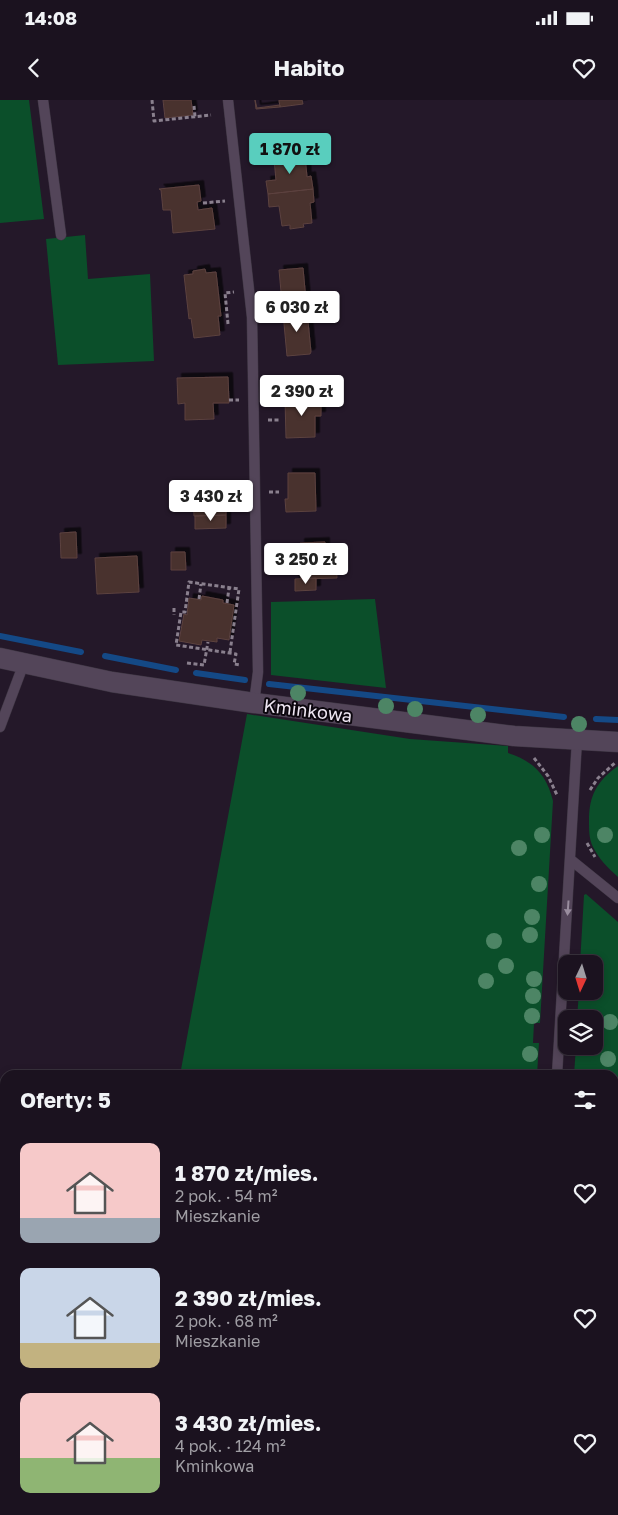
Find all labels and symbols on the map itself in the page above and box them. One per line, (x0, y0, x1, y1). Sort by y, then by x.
pin: 1 870 zł (238, 132, 342, 175)
pin: 6 030 zł (245, 290, 349, 333)
pin: 2 390 zł (250, 374, 354, 417)
pin: 3 430 zł (159, 480, 263, 522)
pin: 3 250 zł (254, 542, 358, 585)
street label: Kminkowa (262, 694, 354, 726)
one-way arrow (563, 901, 571, 917)
north arrow (558, 955, 602, 1000)

